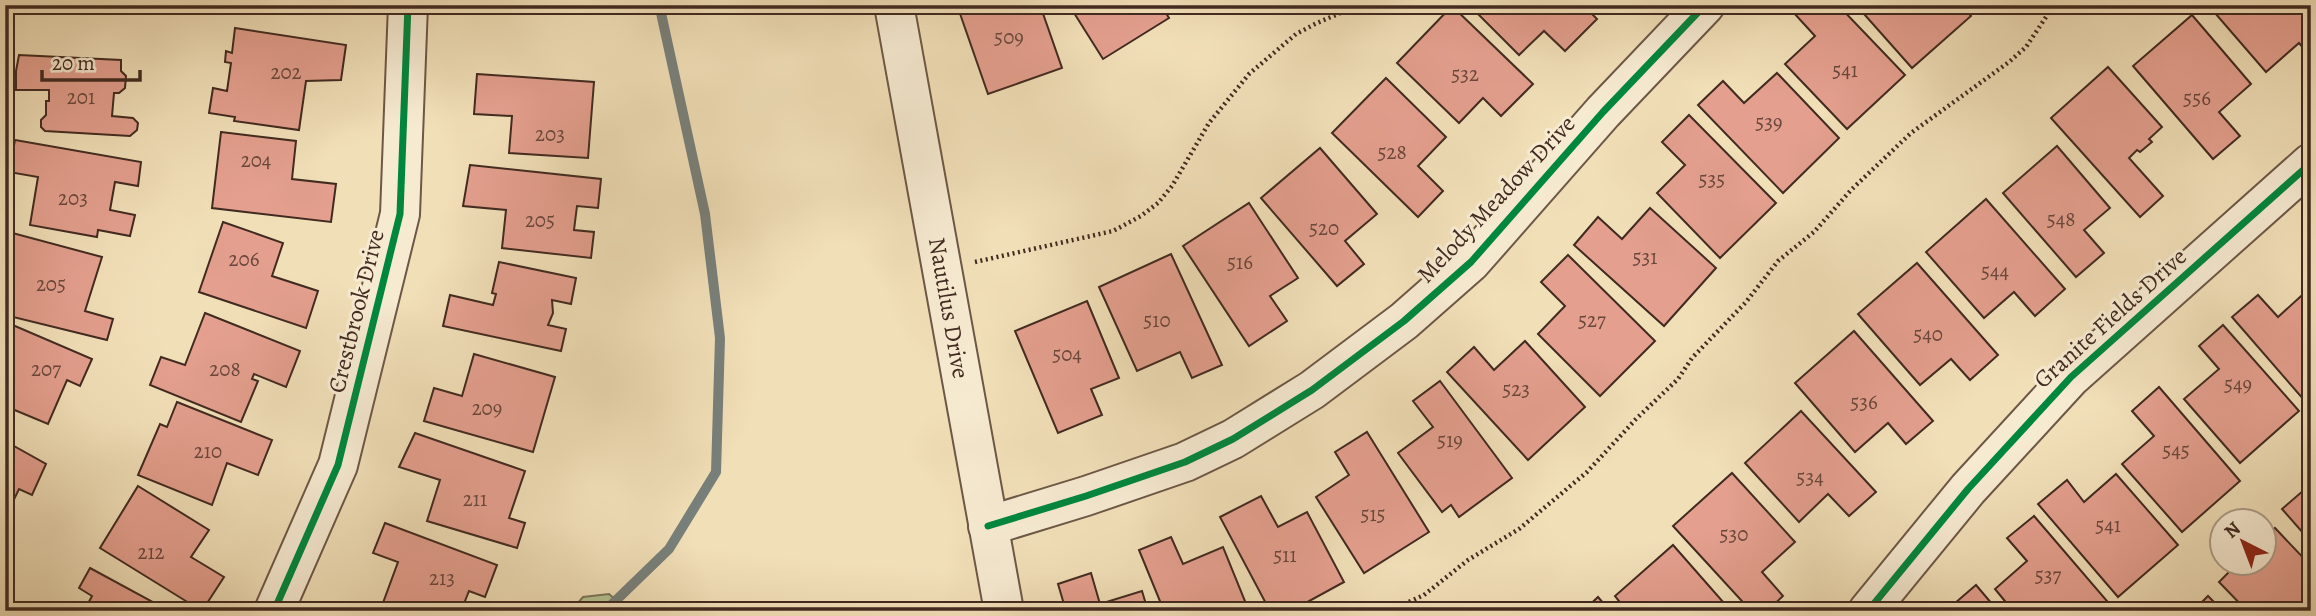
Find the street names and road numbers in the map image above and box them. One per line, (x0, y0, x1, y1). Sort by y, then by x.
street label: Melody Meadow Drive (1410, 108, 1582, 290)
street label: Crestbrook Drive (320, 226, 392, 396)
street label: Nautilus Drive (921, 235, 977, 381)
street label: Granite Fields Drive (2027, 241, 2193, 395)

